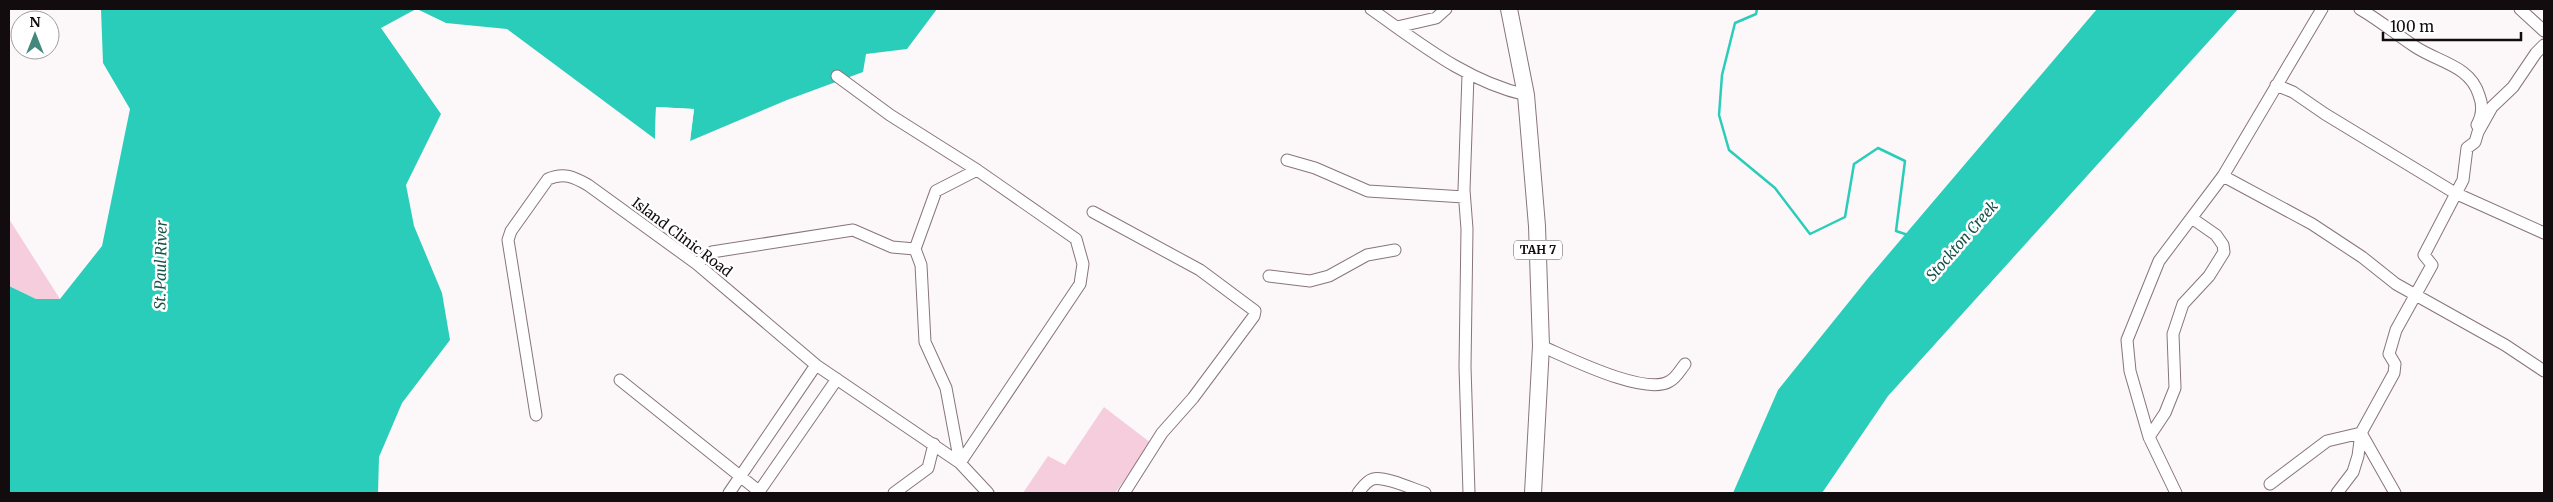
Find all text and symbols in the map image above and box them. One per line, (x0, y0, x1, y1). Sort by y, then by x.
north arrow (10, 10, 60, 60)
scale bar (2383, 10, 2520, 42)
text: N (29, 13, 41, 31)
text: 100 m (2390, 17, 2434, 36)
street label: Island Clinic Road (628, 193, 736, 281)
water label: Stockton Creek (1922, 196, 2002, 285)
water label: St. Paul River (150, 219, 171, 310)
road number: TAH 7 (1514, 240, 1562, 260)

